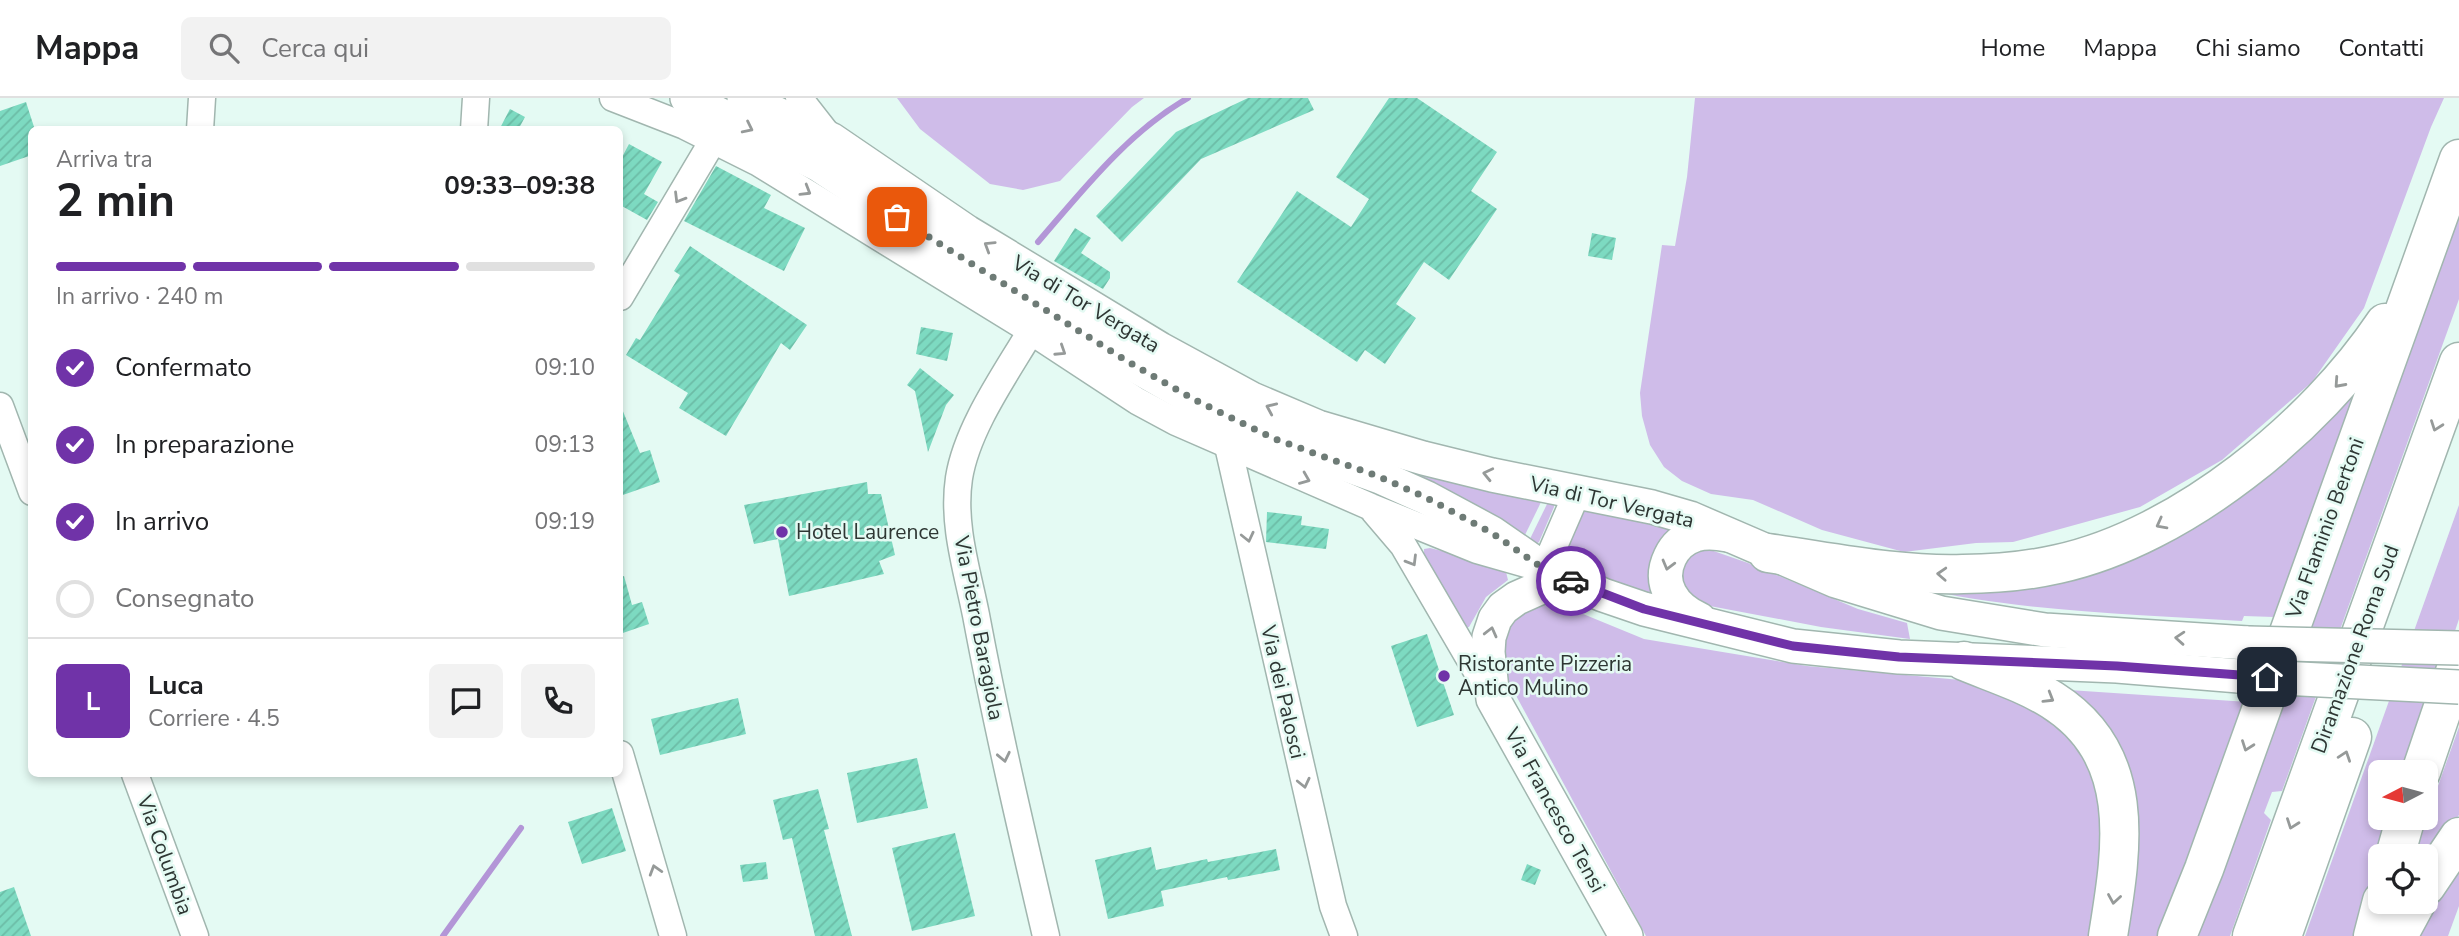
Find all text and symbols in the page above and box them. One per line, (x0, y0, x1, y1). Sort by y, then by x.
search box (181, 17, 671, 80)
text: Mappa (35, 26, 139, 71)
icon: search (205, 29, 243, 67)
text: Cerca qui (261, 31, 369, 66)
text: Home (1980, 32, 2045, 64)
text: Mappa (2083, 32, 2157, 64)
text: Chi siamo (2195, 32, 2301, 64)
text: Contatti (2339, 32, 2424, 64)
one-way arrow (741, 120, 753, 134)
text: Arriva tra (56, 144, 153, 175)
text: 09:33–09:38 (444, 168, 595, 203)
text: 2 min (56, 169, 175, 232)
one-way arrow (799, 183, 812, 196)
pin (867, 187, 927, 247)
one-way arrow (674, 190, 687, 203)
icon: bag (878, 198, 916, 236)
one-way arrow (984, 241, 997, 254)
street label: Via di Tor Vergata (1006, 248, 1165, 359)
text: In arrivo · 240 m (56, 281, 223, 312)
one-way arrow (1053, 343, 1066, 356)
icon: check (56, 349, 94, 387)
text: Confermato (115, 350, 252, 385)
text: 09:10 (535, 352, 595, 383)
one-way arrow (2334, 375, 2347, 388)
one-way arrow (1266, 402, 1278, 416)
one-way arrow (2430, 419, 2444, 431)
icon: check (56, 426, 94, 464)
text: In preparazione (115, 427, 294, 462)
text: 09:13 (535, 429, 595, 460)
street label: Via Flaminio Bertoni (2279, 434, 2371, 623)
one-way arrow (1482, 468, 1494, 483)
street label: Via di Tor Vergata (1526, 469, 1697, 535)
one-way arrow (1298, 471, 1311, 485)
icon: check (56, 503, 94, 541)
text: In arrivo (115, 504, 209, 539)
text: 09:19 (535, 506, 595, 537)
one-way arrow (2156, 516, 2168, 529)
place label: Hotel Laurence (796, 518, 939, 546)
marker: Hotel Laurence (774, 524, 790, 540)
one-way arrow (1239, 531, 1254, 543)
street label: Via Pietro Baragiola (947, 533, 1011, 722)
street label: Diramazione Roma Sud (2304, 541, 2406, 757)
courier (1536, 546, 1606, 616)
one-way arrow (1404, 554, 1417, 567)
one-way arrow (1662, 559, 1676, 571)
icon: car (1552, 562, 1590, 600)
one-way arrow (1936, 566, 1947, 581)
text: Consegnato (115, 581, 254, 616)
street label: Via dei Palosci (1254, 622, 1312, 761)
one-way arrow (1483, 626, 1497, 638)
one-way arrow (2174, 631, 2185, 646)
pin (2237, 647, 2297, 707)
place label: Ristorante Pizzeria Antico Mulino (1458, 650, 1632, 702)
icon: home (2248, 658, 2286, 696)
button: chat (429, 664, 503, 738)
button: phone (521, 664, 595, 738)
text: Luca (148, 668, 204, 703)
marker: Ristorante Pizzeria Antico Mulino (1436, 668, 1452, 684)
text: L (86, 684, 100, 719)
one-way arrow (2041, 690, 2054, 703)
text: Corriere · 4.5 (148, 703, 280, 734)
street label: Via Francesco Tensi (1498, 722, 1612, 897)
one-way arrow (2241, 740, 2255, 752)
one-way arrow (996, 751, 1011, 763)
one-way arrow (2337, 751, 2351, 763)
north arrow (2368, 760, 2438, 830)
map controls (2368, 760, 2438, 914)
one-way arrow (1296, 776, 1311, 788)
street label: Via Columbia (130, 790, 200, 919)
one-way arrow (2286, 818, 2300, 830)
button: locate (2368, 844, 2438, 914)
one-way arrow (648, 865, 663, 877)
one-way arrow (2107, 893, 2122, 905)

